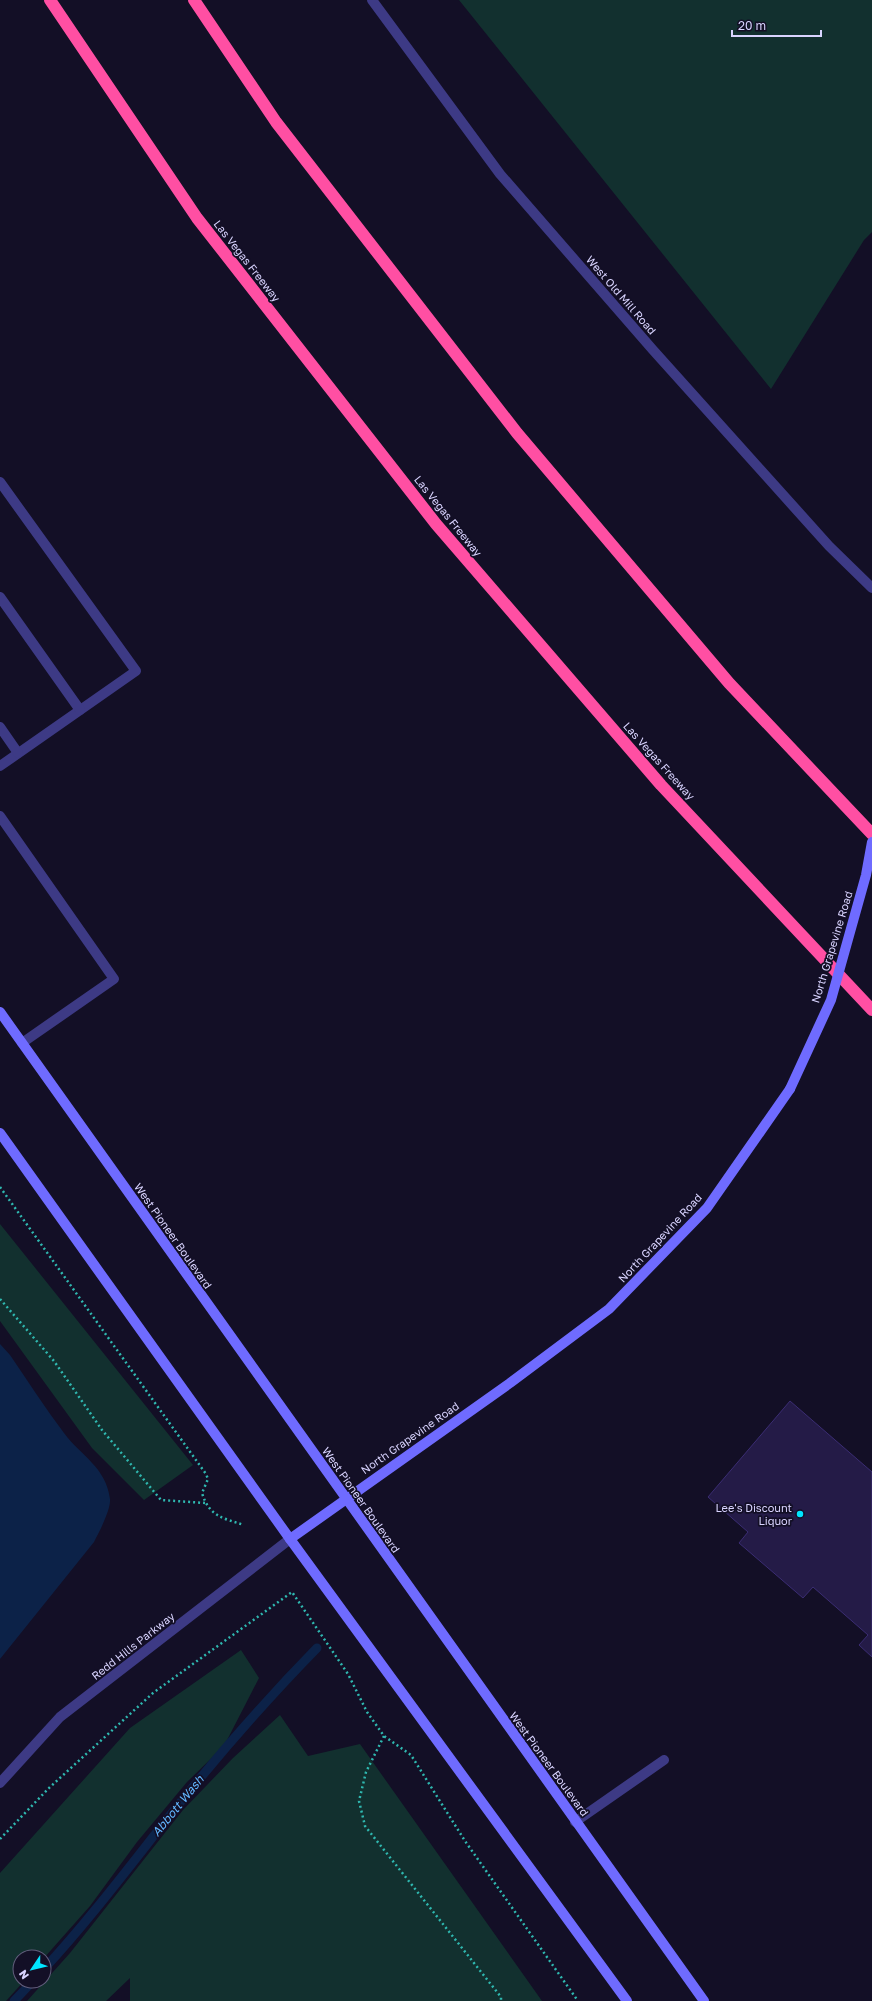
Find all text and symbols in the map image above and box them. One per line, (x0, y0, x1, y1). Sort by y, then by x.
scale bar (732, 12, 821, 38)
text: 20 m (738, 18, 766, 33)
street label: Las Vegas Freeway (211, 217, 283, 304)
street label: West Old Mill Road (584, 253, 659, 337)
street label: Las Vegas Freeway (412, 473, 485, 559)
street label: Las Vegas Freeway (621, 719, 698, 802)
street label: North Grapevine Road (808, 889, 855, 1004)
street label: West Pioneer Boulevard (132, 1180, 215, 1291)
street label: North Grapevine Road (615, 1191, 704, 1285)
street label: North Grapevine Road (358, 1399, 461, 1476)
street label: West Pioneer Boulevard (320, 1444, 403, 1555)
place label: Lee's Discount Liquor (715, 1501, 793, 1527)
marker: Lee's Discount Liquor (795, 1509, 805, 1519)
street label: Redd Hills Parkway (89, 1609, 177, 1682)
street label: West Pioneer Boulevard (507, 1709, 592, 1818)
water label: Abbott Wash (148, 1772, 207, 1839)
north arrow (12, 1949, 52, 1989)
text: N (16, 1968, 31, 1982)

